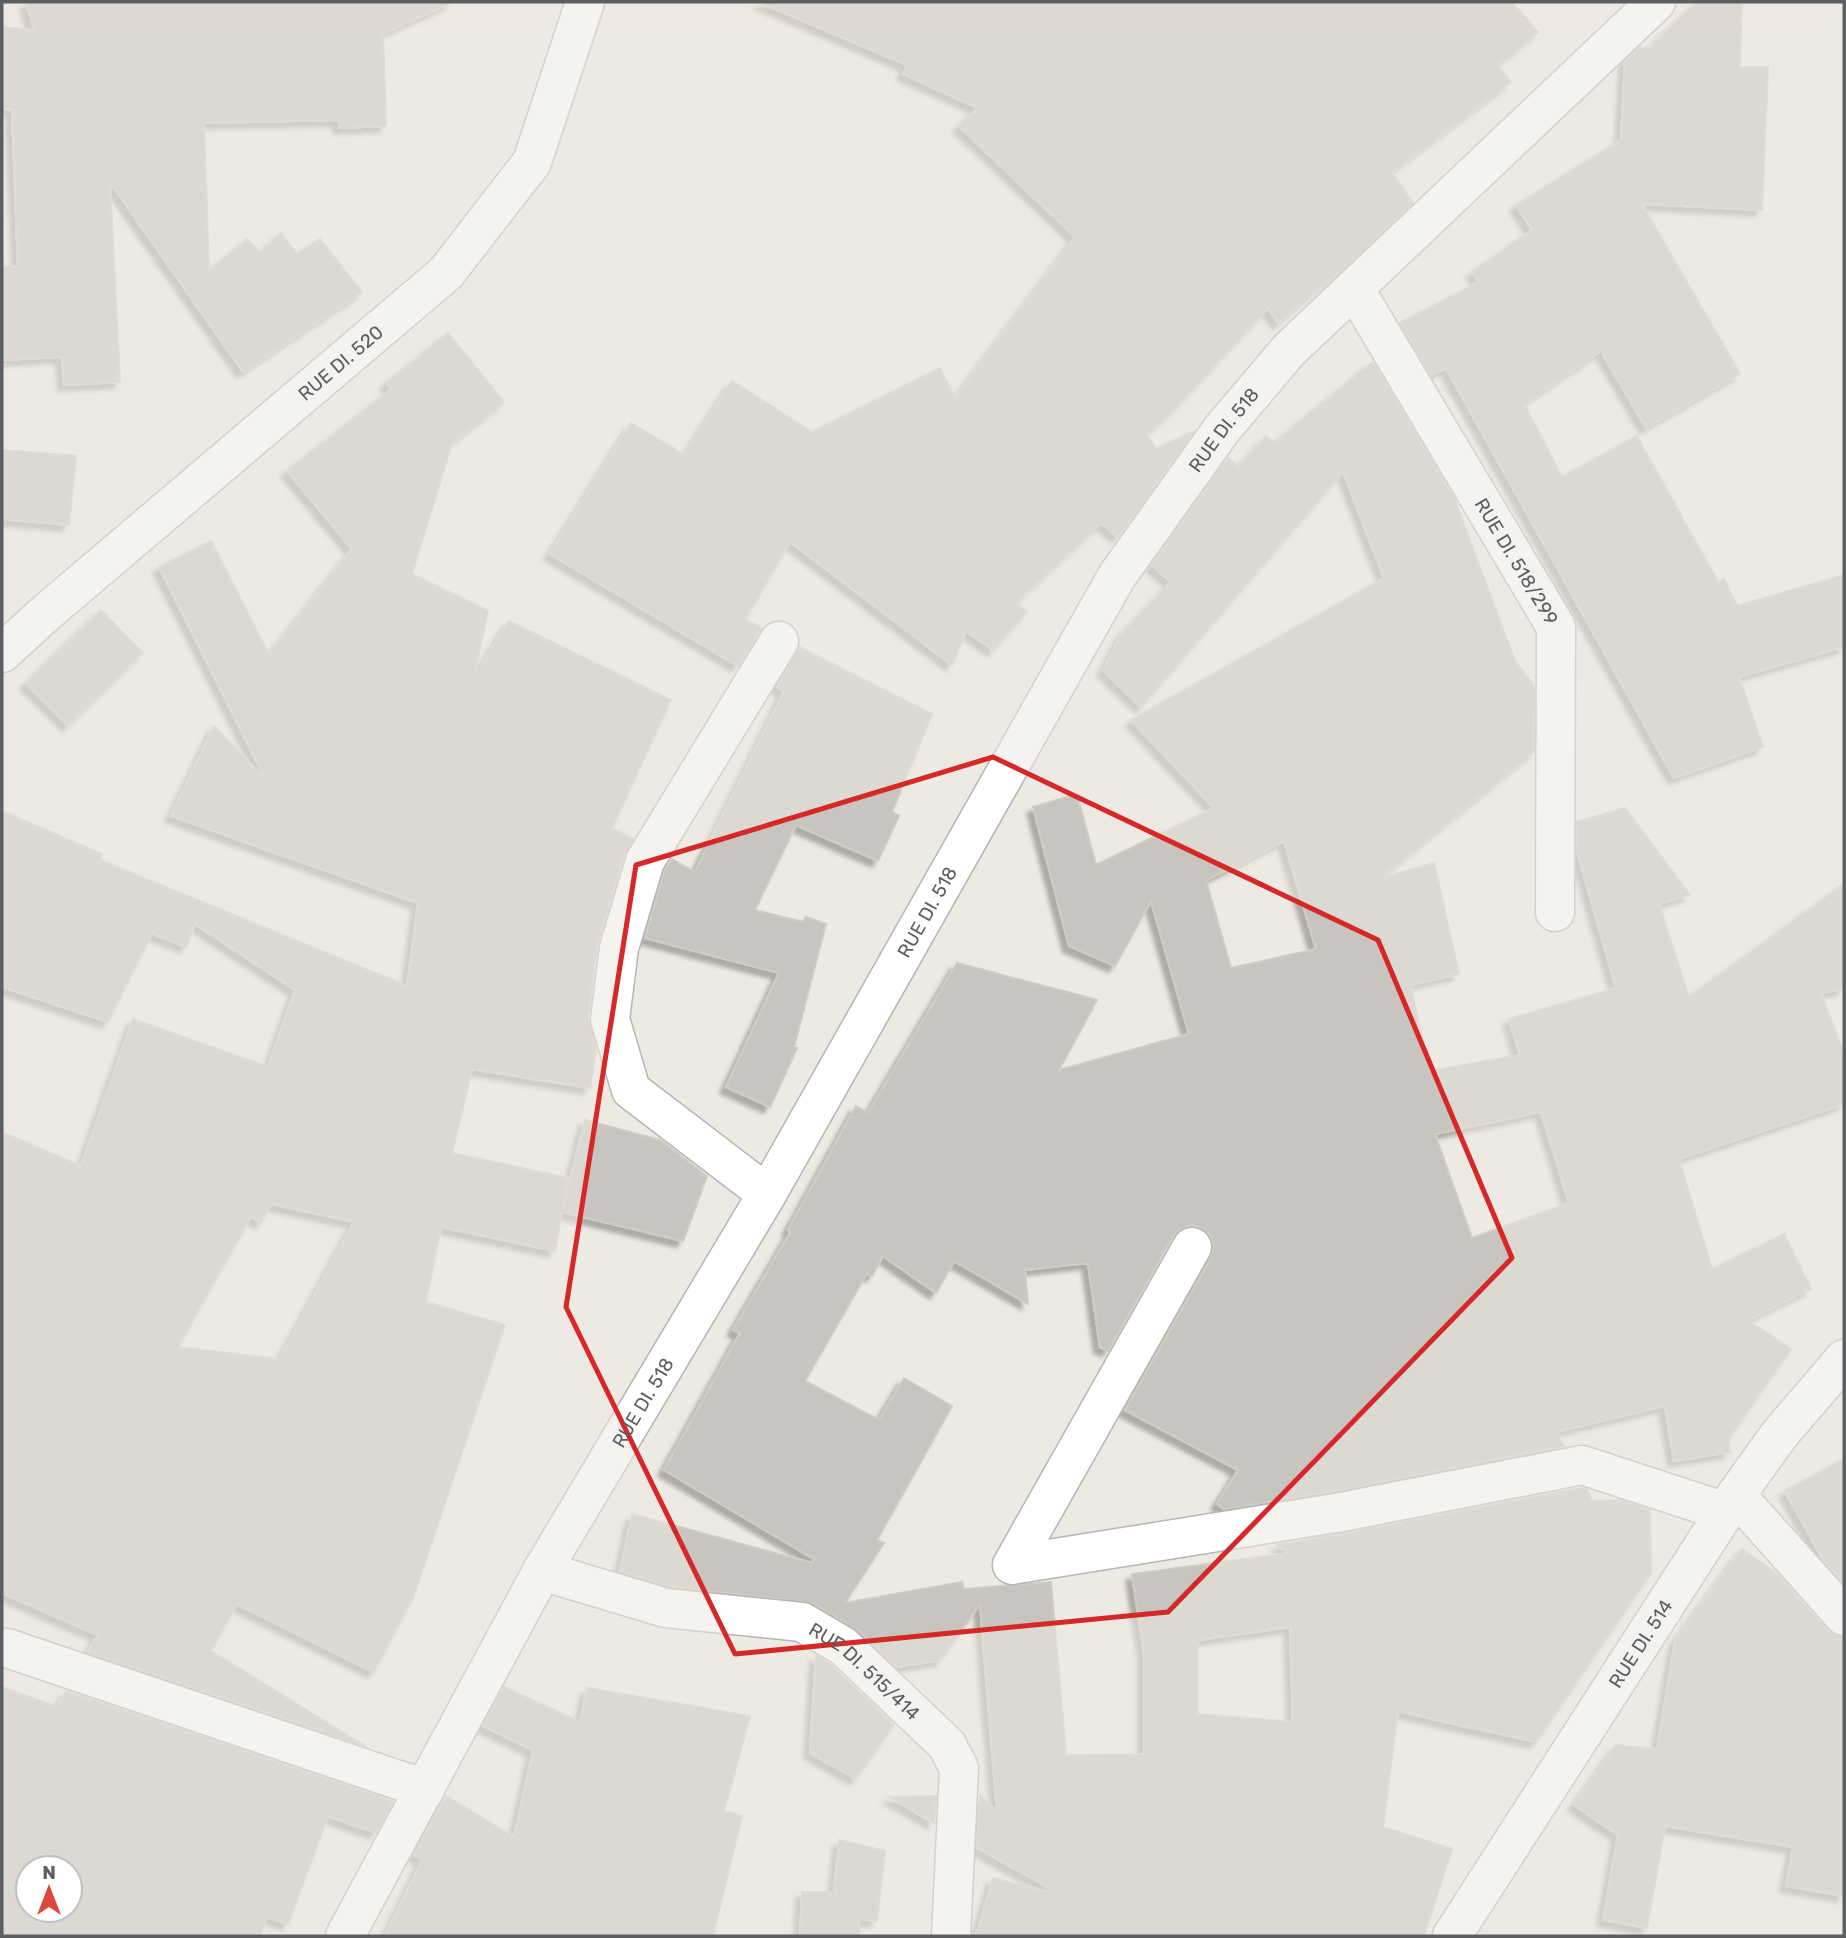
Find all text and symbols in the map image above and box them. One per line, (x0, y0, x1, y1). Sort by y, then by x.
street label: RUE DI. 520 (294, 321, 388, 405)
street label: RUE DI. 518 (1184, 383, 1264, 477)
street label: RUE DI. 518/299 (1470, 494, 1563, 629)
street label: RUE DI. 518 (892, 863, 962, 962)
street label: RUE DI. 518 (607, 1354, 679, 1452)
street label: RUE DI. 514 (1604, 1595, 1678, 1692)
street label: RUE DI. 515/414 (805, 1618, 925, 1725)
north arrow (14, 1854, 84, 1924)
text: N (42, 1861, 56, 1884)

